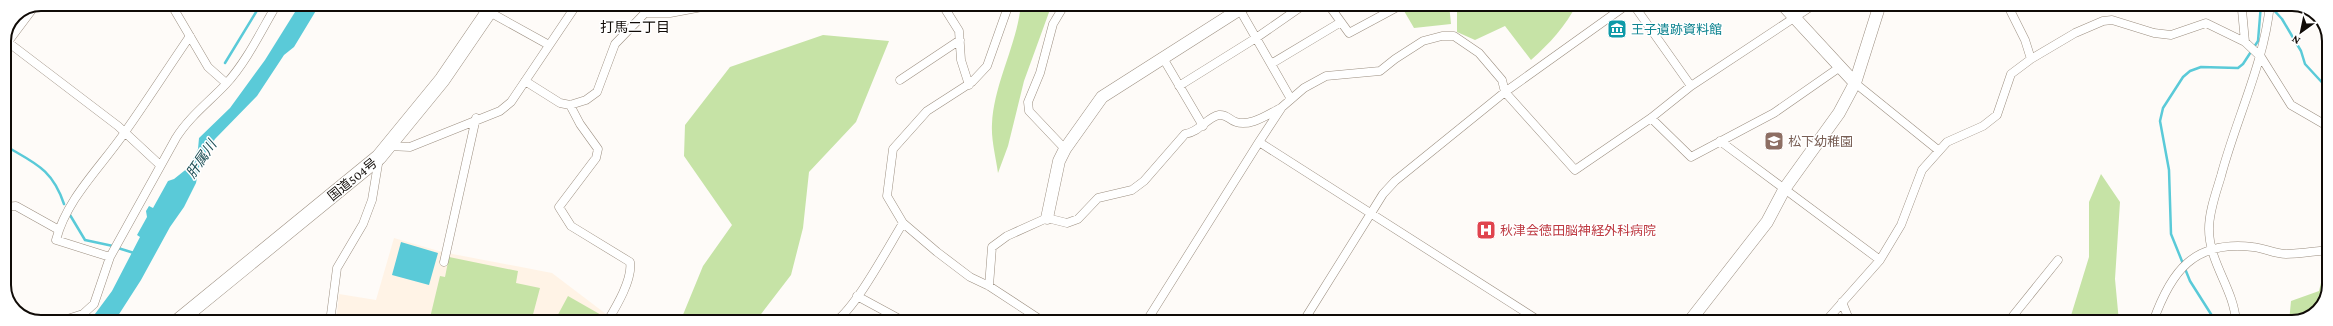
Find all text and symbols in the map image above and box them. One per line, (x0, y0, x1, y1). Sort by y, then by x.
north arrow (2281, 12, 2321, 52)
museum icon: 王子遺跡資料館 (1606, 18, 1628, 40)
district label: 打馬二丁目 (600, 19, 670, 35)
place label: 王子遺跡資料館 (1631, 22, 1722, 37)
text: N (2289, 33, 2302, 47)
school or university icon: 松下幼稚園 (1763, 130, 1785, 152)
place label: 松下幼稚園 (1788, 134, 1853, 149)
water label: 肝属川 (183, 135, 220, 181)
street label: 国道504号 (325, 155, 380, 204)
hospital icon: 秋津会徳田脳神経外科病院 (1475, 219, 1497, 241)
place label: 秋津会徳田脳神経外科病院 (1500, 223, 1656, 238)

